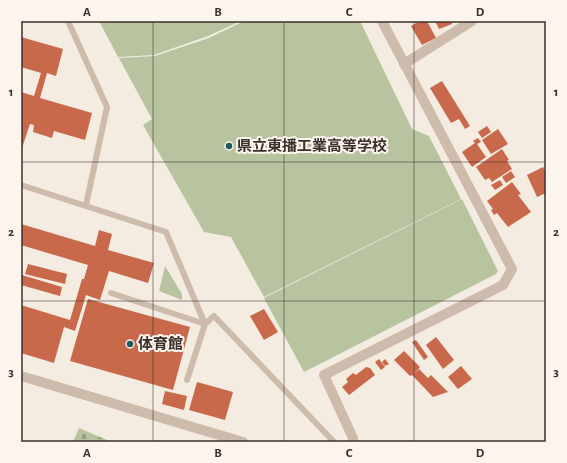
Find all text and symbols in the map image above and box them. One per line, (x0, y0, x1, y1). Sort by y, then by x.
text: A (83, 6, 91, 19)
text: B (214, 6, 222, 19)
text: C (346, 6, 353, 19)
text: D (476, 6, 485, 19)
text: 1 (9, 86, 13, 99)
text: 1 (554, 86, 558, 99)
place label: 県立東播工業高等学校 (237, 138, 387, 154)
marker: 県立東播工業高等学校 (224, 141, 234, 151)
text: 2 (8, 226, 14, 239)
text: 2 (553, 226, 559, 239)
place label: 体育館 (138, 336, 183, 352)
marker: 体育館 (125, 339, 135, 349)
text: 3 (8, 366, 14, 379)
text: 3 (553, 366, 559, 379)
text: A (83, 447, 91, 460)
text: B (214, 447, 222, 460)
text: C (346, 447, 353, 460)
text: D (476, 447, 485, 460)

